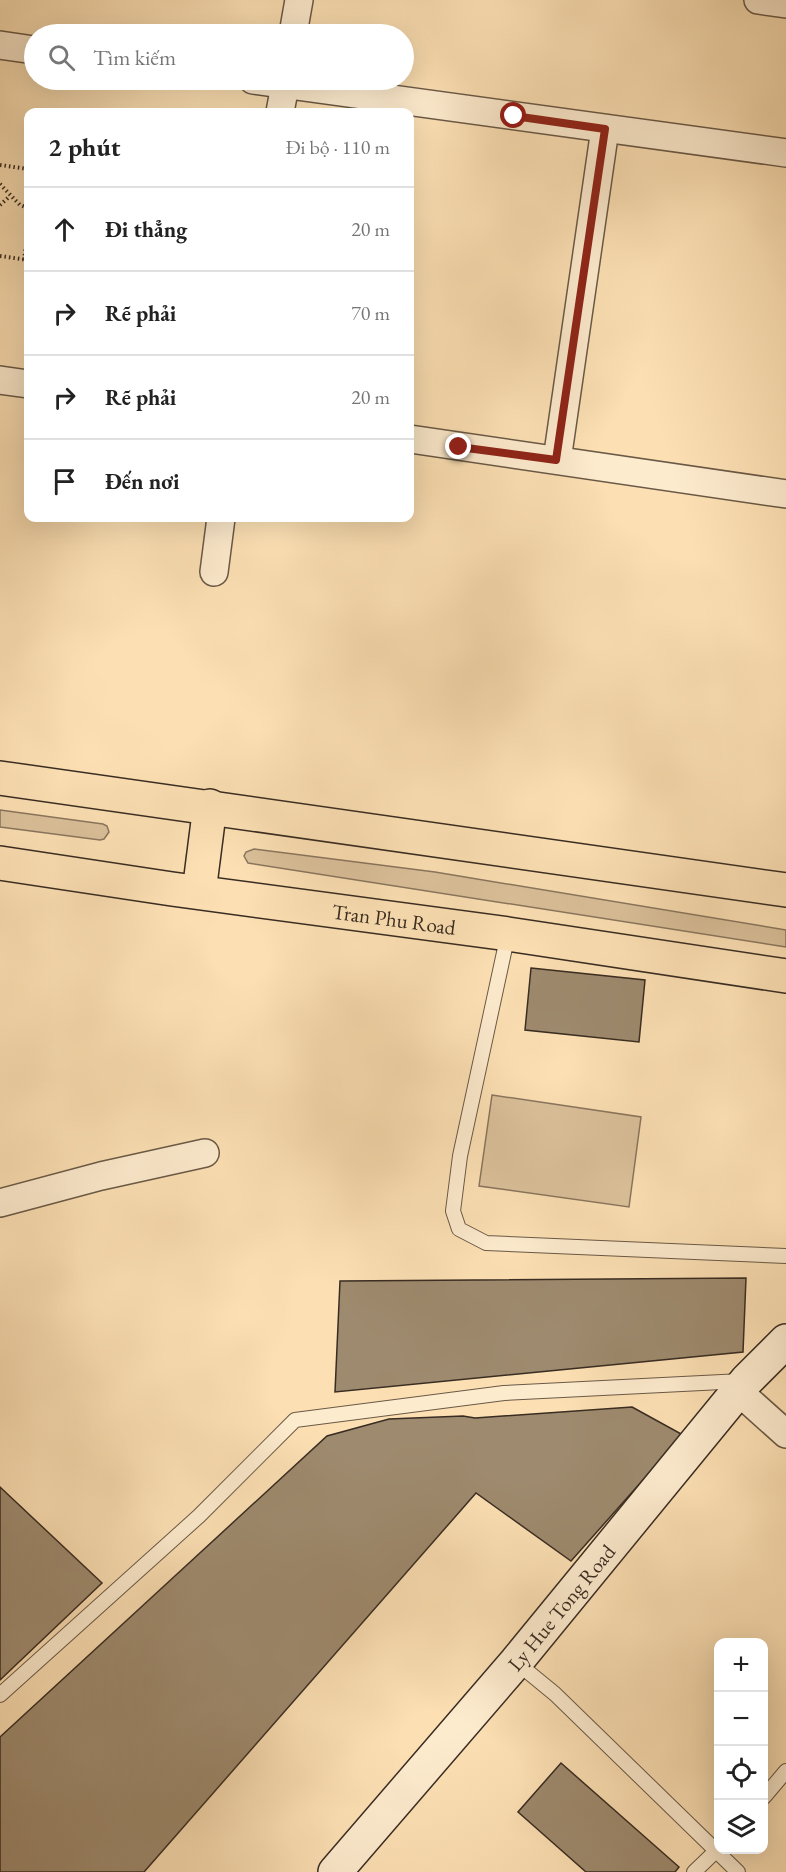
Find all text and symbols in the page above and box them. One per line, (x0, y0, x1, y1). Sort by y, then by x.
search box (24, 24, 414, 90)
icon: search (45, 41, 78, 74)
text: Tìm kiếm (93, 43, 176, 72)
route start (500, 102, 526, 128)
text: 2 phút (48, 130, 120, 164)
text: Đi bộ · 110 m (285, 134, 390, 160)
icon: ahead (48, 213, 81, 246)
text: Đi thẳng (105, 215, 187, 244)
text: 20 m (351, 216, 390, 242)
icon: right (48, 297, 81, 330)
text: Rẽ phải (105, 299, 176, 328)
text: 70 m (351, 300, 390, 326)
icon: right (48, 381, 81, 414)
text: Rẽ phải (105, 383, 176, 412)
text: 20 m (351, 384, 390, 410)
route end (445, 433, 471, 459)
icon: arrive (48, 465, 81, 498)
text: Đến nơi (105, 467, 180, 496)
street label: Tran Phu Road (331, 897, 458, 940)
street label: Ly Hue Tong Road (501, 1538, 621, 1676)
map controls (714, 1638, 768, 1854)
button: + (714, 1638, 768, 1692)
button: − (714, 1692, 768, 1746)
button: locate (714, 1746, 768, 1800)
button: layers (714, 1800, 768, 1854)

